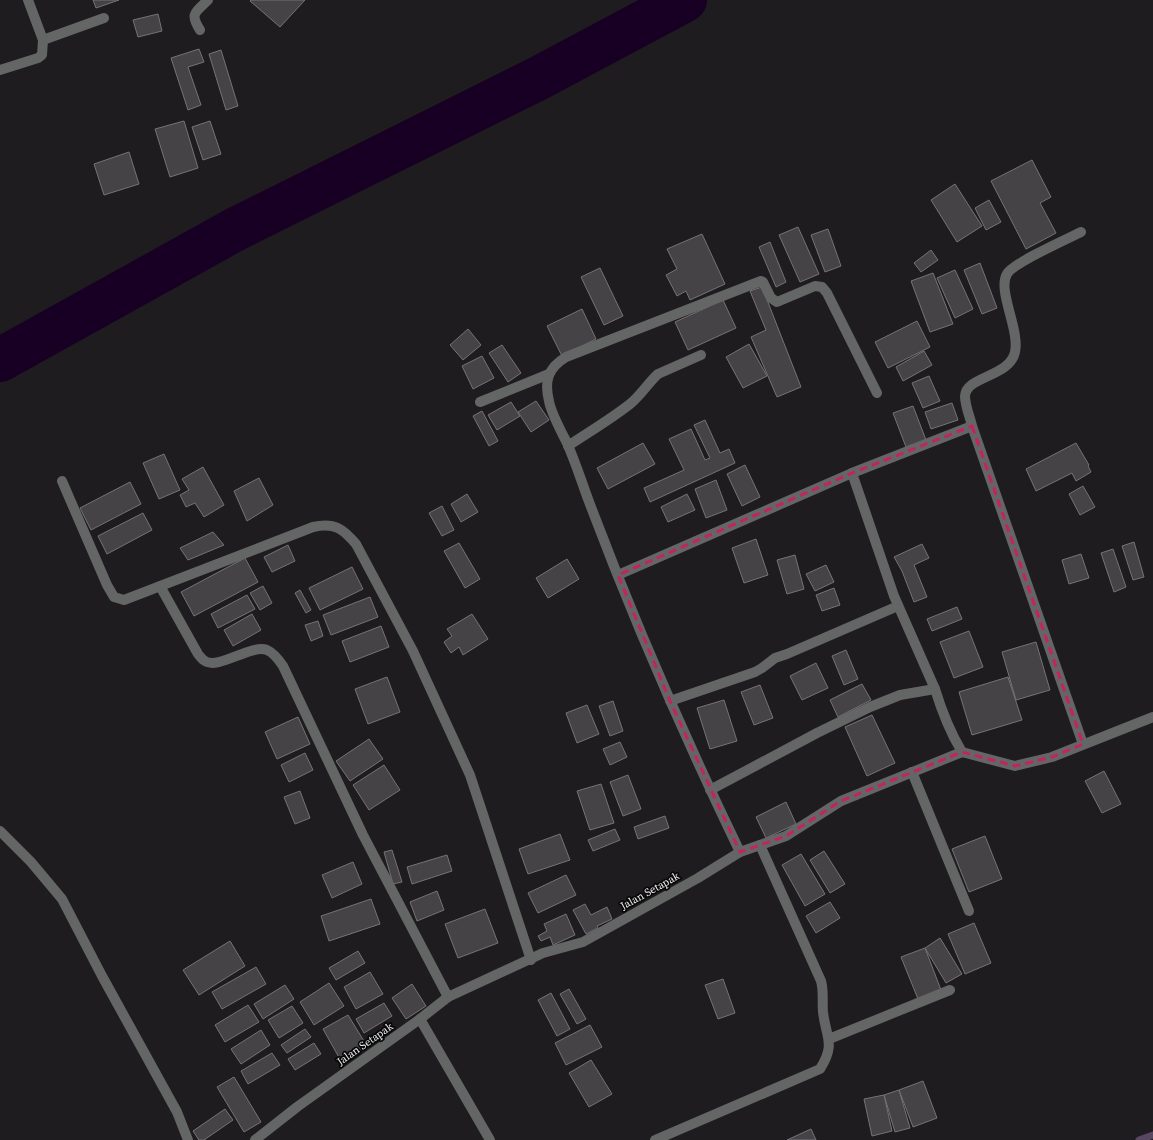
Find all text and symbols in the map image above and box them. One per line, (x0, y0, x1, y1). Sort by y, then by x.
street label: Jalan Setapak (617, 868, 683, 914)
street label: Jalan Setapak (333, 1018, 397, 1070)

